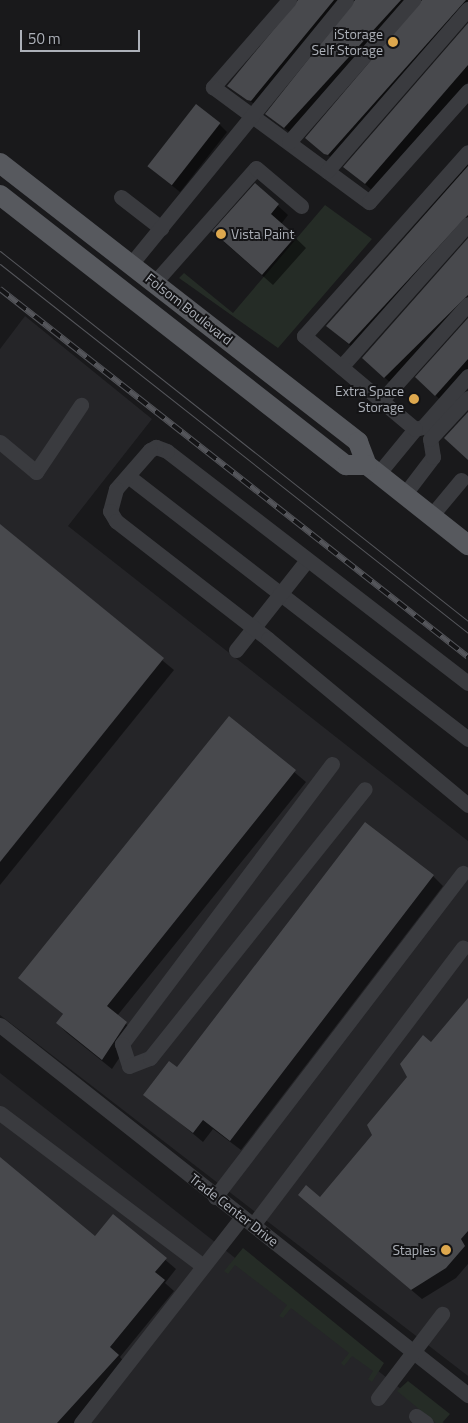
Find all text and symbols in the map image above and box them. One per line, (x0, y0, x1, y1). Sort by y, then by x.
scale bar (22, 20, 142, 52)
place label: iStorage Self Storage (312, 26, 383, 58)
text: 50 m (28, 27, 61, 50)
marker: iStorage Self Storage (387, 36, 399, 48)
place label: Vista Paint (231, 226, 294, 242)
marker: Vista Paint (215, 228, 227, 240)
street label: Folsom Boulevard (142, 270, 236, 348)
place label: Extra Space Storage (335, 383, 404, 416)
marker: Extra Space Storage (408, 393, 420, 405)
street label: Trade Center Drive (186, 1170, 282, 1250)
place label: Staples (392, 1242, 436, 1258)
marker: Staples (440, 1244, 452, 1256)

